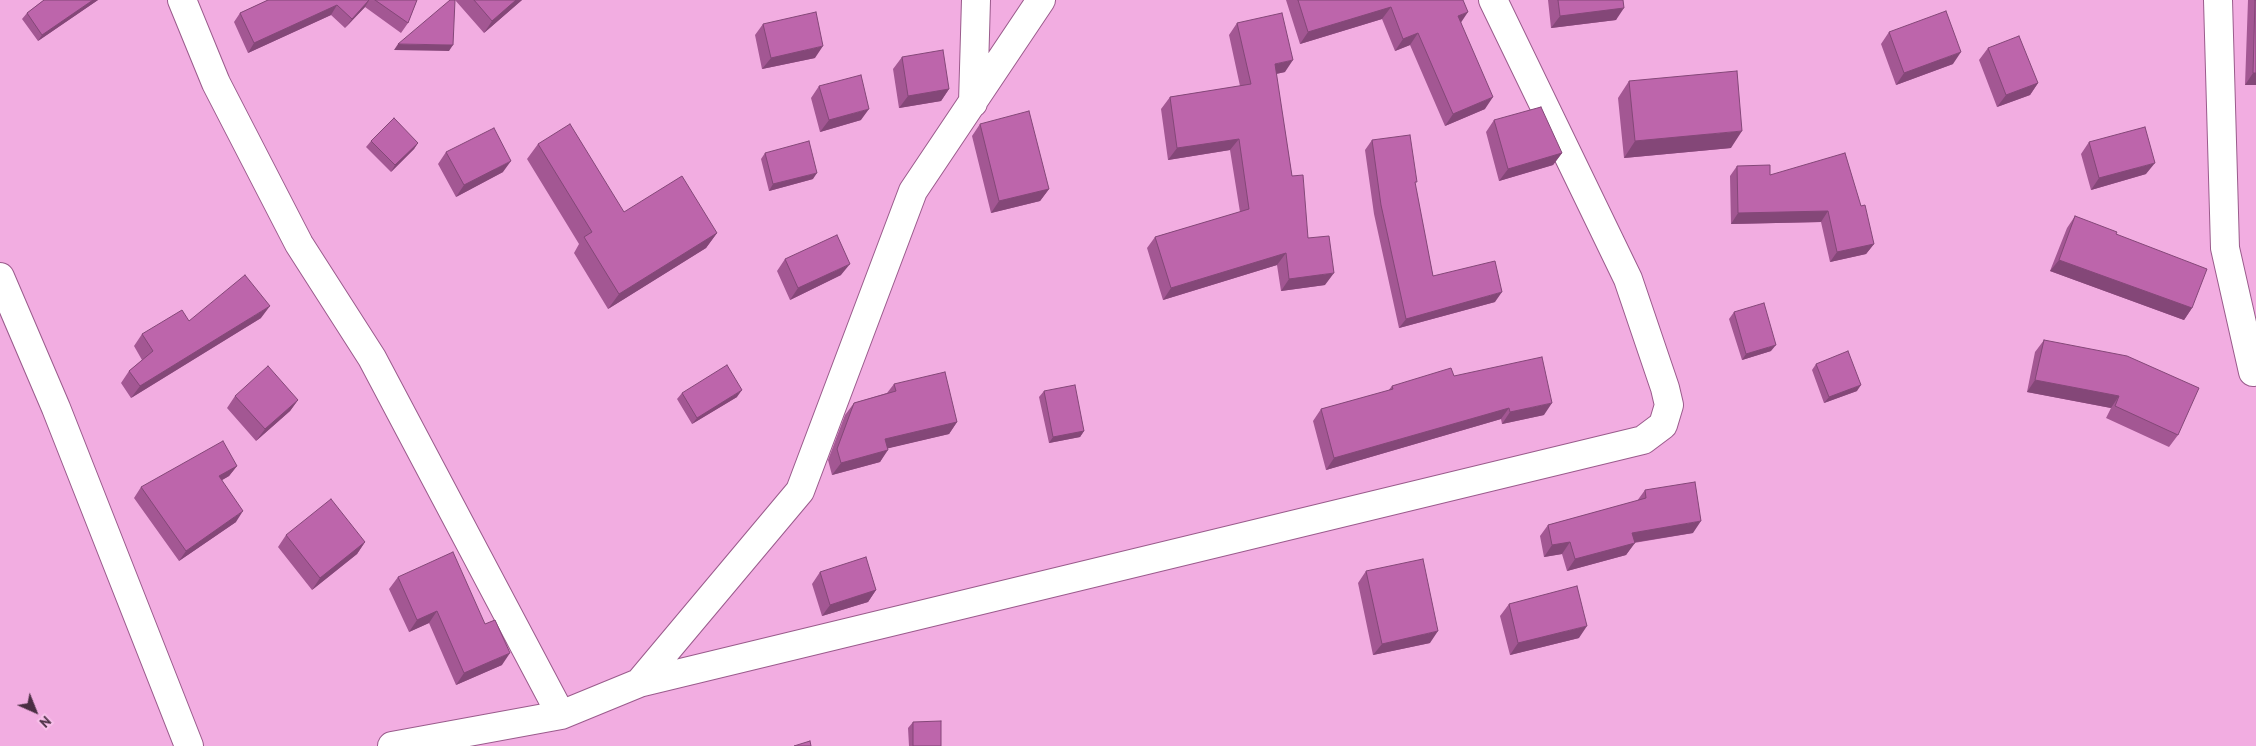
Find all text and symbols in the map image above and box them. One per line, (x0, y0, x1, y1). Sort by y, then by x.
north arrow (10, 686, 60, 736)
text: N (36, 712, 55, 731)

